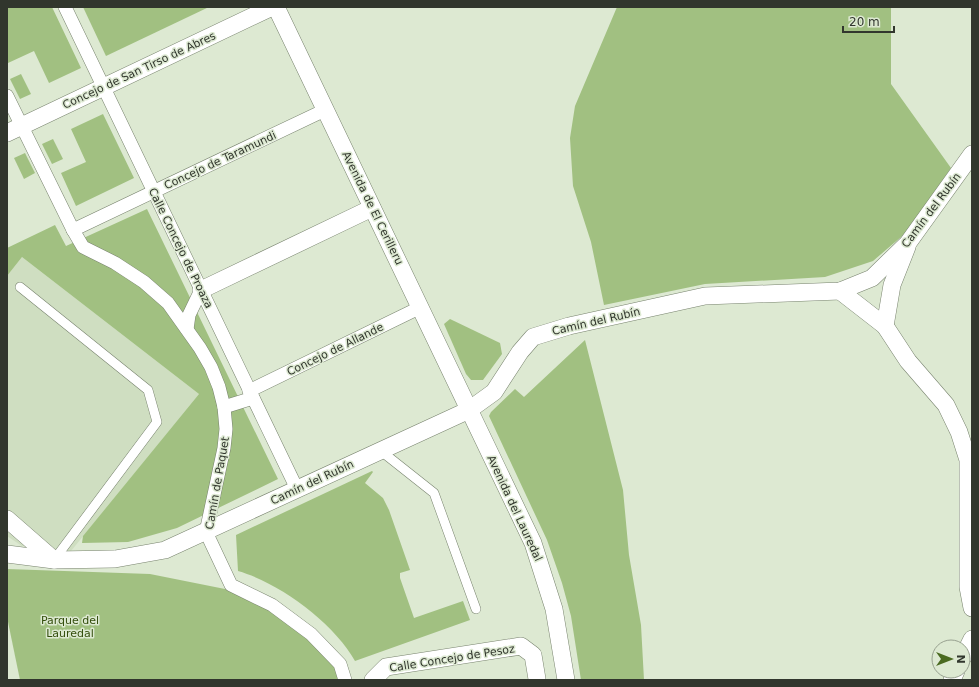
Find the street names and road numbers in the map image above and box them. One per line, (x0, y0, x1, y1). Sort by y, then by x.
street label: Concejo de San Tirso de Abres (61, 29, 218, 112)
street label: Concejo de Taramundi (162, 129, 278, 192)
street label: Avenida de El Cerilleru (339, 149, 406, 267)
street label: Camín del Rubín (899, 170, 964, 250)
street label: Calle Concejo de Proaza (146, 186, 215, 310)
street label: Camín del Rubín (551, 305, 641, 338)
street label: Concejo de Allande (285, 320, 386, 378)
street label: Camín de Paquet (203, 435, 232, 530)
street label: Avenida del Lauredal (484, 453, 545, 563)
street label: Camín del Rubín (269, 458, 356, 507)
street label: Calle Concejo de Pesoz (388, 642, 516, 675)

